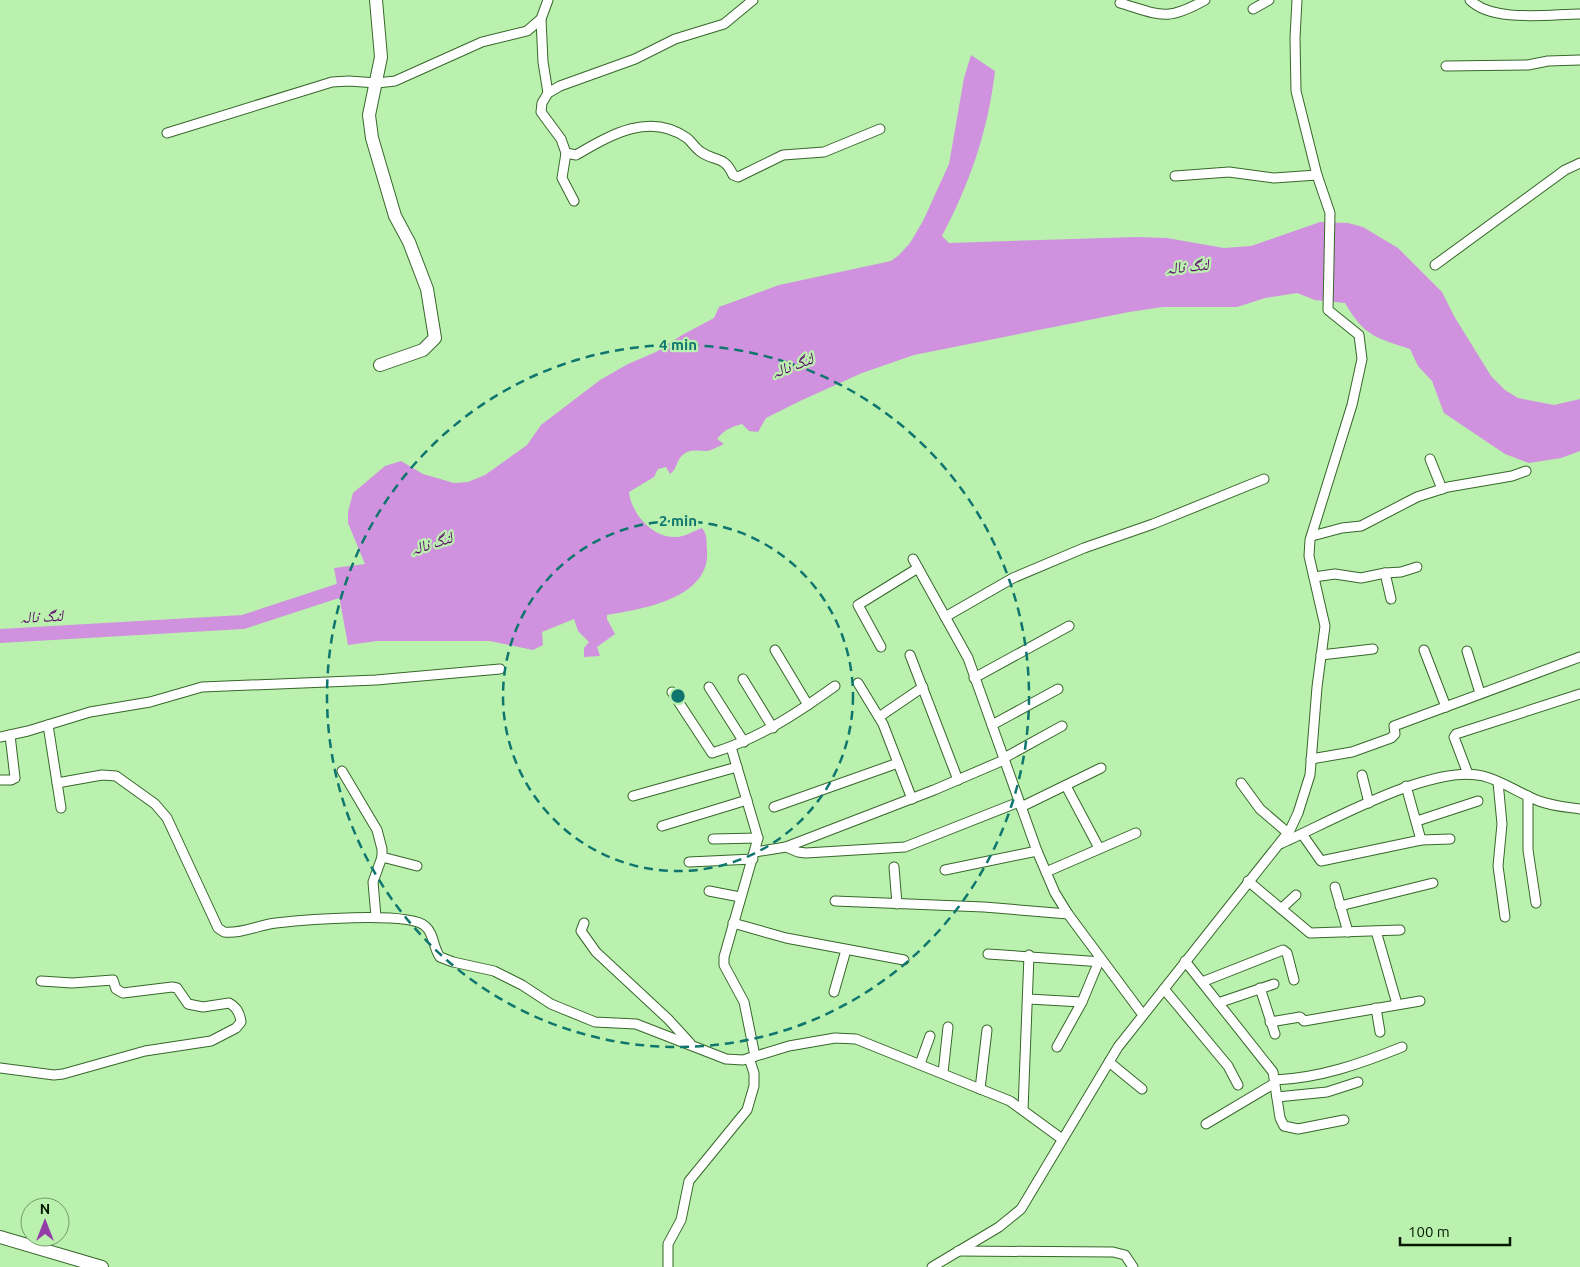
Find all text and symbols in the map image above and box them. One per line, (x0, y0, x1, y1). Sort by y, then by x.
water label: لنگ نالہ (1164, 255, 1211, 277)
text: 4 min (659, 336, 697, 353)
water label: لنگ نالہ (768, 348, 817, 381)
text: 2 min (659, 512, 697, 529)
water label: لنگ نالہ (408, 527, 456, 558)
water label: لنگ نالہ (19, 606, 65, 626)
centre of rings (669, 687, 687, 705)
north arrow (20, 1197, 70, 1247)
text: N (40, 1201, 50, 1217)
scale bar (1400, 1214, 1510, 1246)
text: 100 m (1408, 1223, 1450, 1240)

